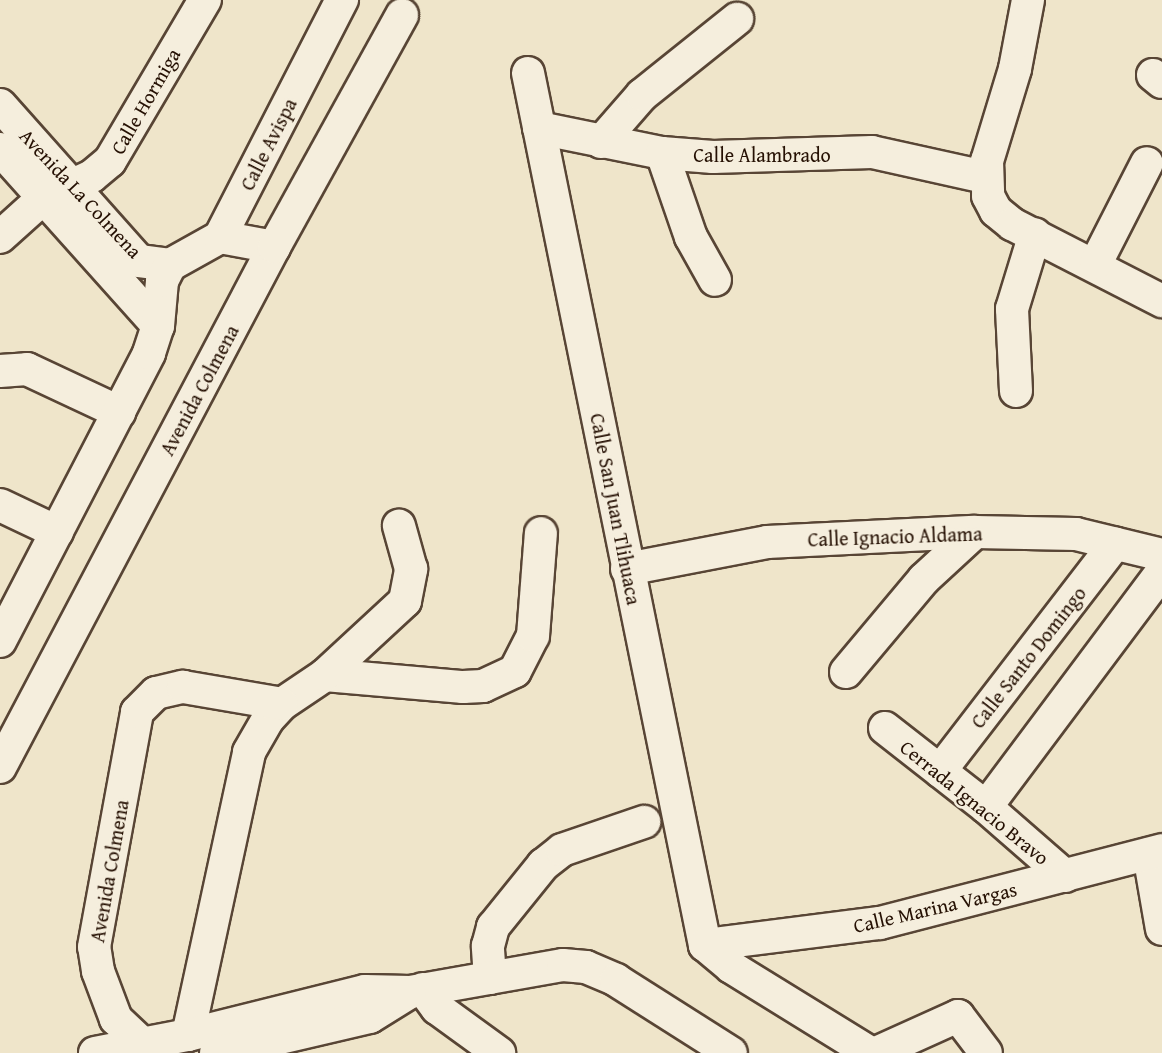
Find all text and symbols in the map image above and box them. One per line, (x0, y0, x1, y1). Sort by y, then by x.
street label: Calle Hormiga (105, 44, 185, 158)
street label: Calle Avispa (235, 94, 301, 194)
street label: Avenida La Colmena (15, 123, 147, 263)
street label: Calle Alambrado (693, 142, 831, 166)
street label: Avenida Colmena (154, 321, 244, 459)
street label: Calle San Juan Tlihuaca (586, 411, 646, 607)
street label: Calle Ignacio Aldama (807, 521, 983, 551)
street label: Calle Santo Domingo (965, 581, 1091, 733)
street label: Cerrada Ignacio Bravo (896, 735, 1054, 869)
street label: Avenida Colmena (85, 798, 133, 944)
street label: Calle Marina Vargas (851, 877, 1019, 937)

